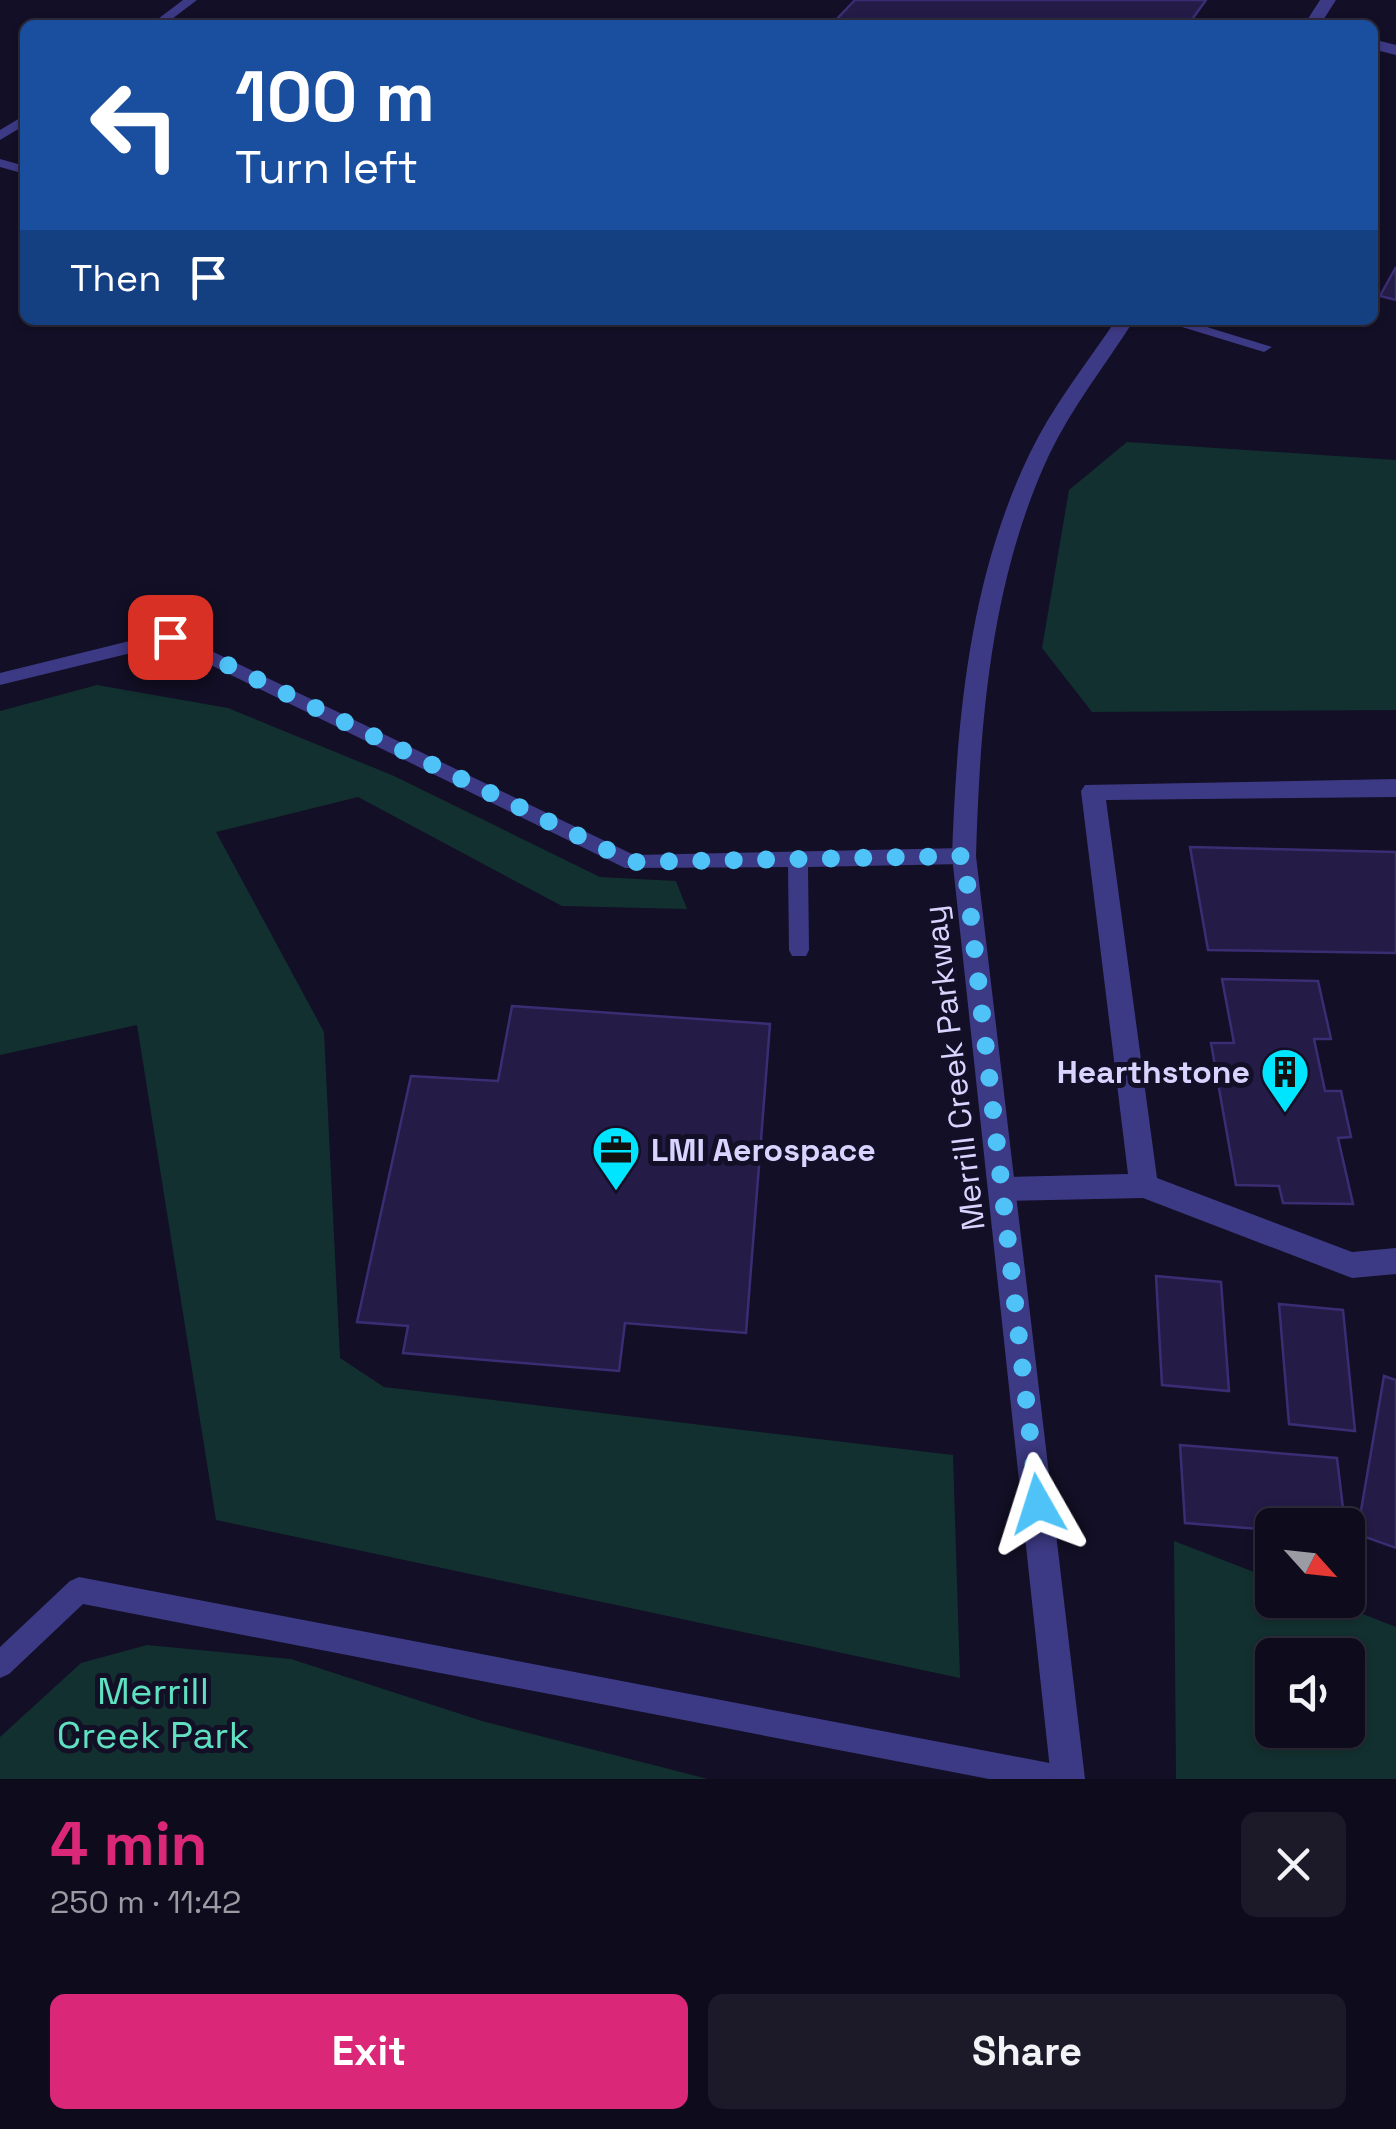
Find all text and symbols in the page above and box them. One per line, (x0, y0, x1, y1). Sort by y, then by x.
text: 100 m (235, 52, 435, 141)
icon: left (70, 60, 200, 190)
text: Turn left (235, 139, 418, 196)
icon: arrive (181, 250, 236, 305)
text: Then (70, 254, 161, 302)
pin (128, 595, 213, 680)
icon: arrive (143, 610, 198, 665)
street label: Merrill Creek Parkway (914, 903, 994, 1233)
building icon: Hearthstone (1259, 1046, 1311, 1114)
place label: Hearthstone (1057, 1052, 1250, 1092)
office icon: LMI Aerospace (590, 1124, 642, 1192)
place label: LMI Aerospace (651, 1130, 876, 1170)
position arrow (986, 1452, 1090, 1556)
north arrow (1255, 1508, 1365, 1618)
map controls (1255, 1508, 1365, 1748)
button: sound (1255, 1638, 1365, 1748)
park label: Merrill Creek Park (57, 1667, 249, 1759)
text: 4 min (50, 1806, 208, 1883)
button: close (1241, 1812, 1346, 1917)
text: 250 m · 11:42 (50, 1882, 241, 1922)
button: Exit (50, 1994, 688, 2109)
button: Share (708, 1994, 1346, 2109)

